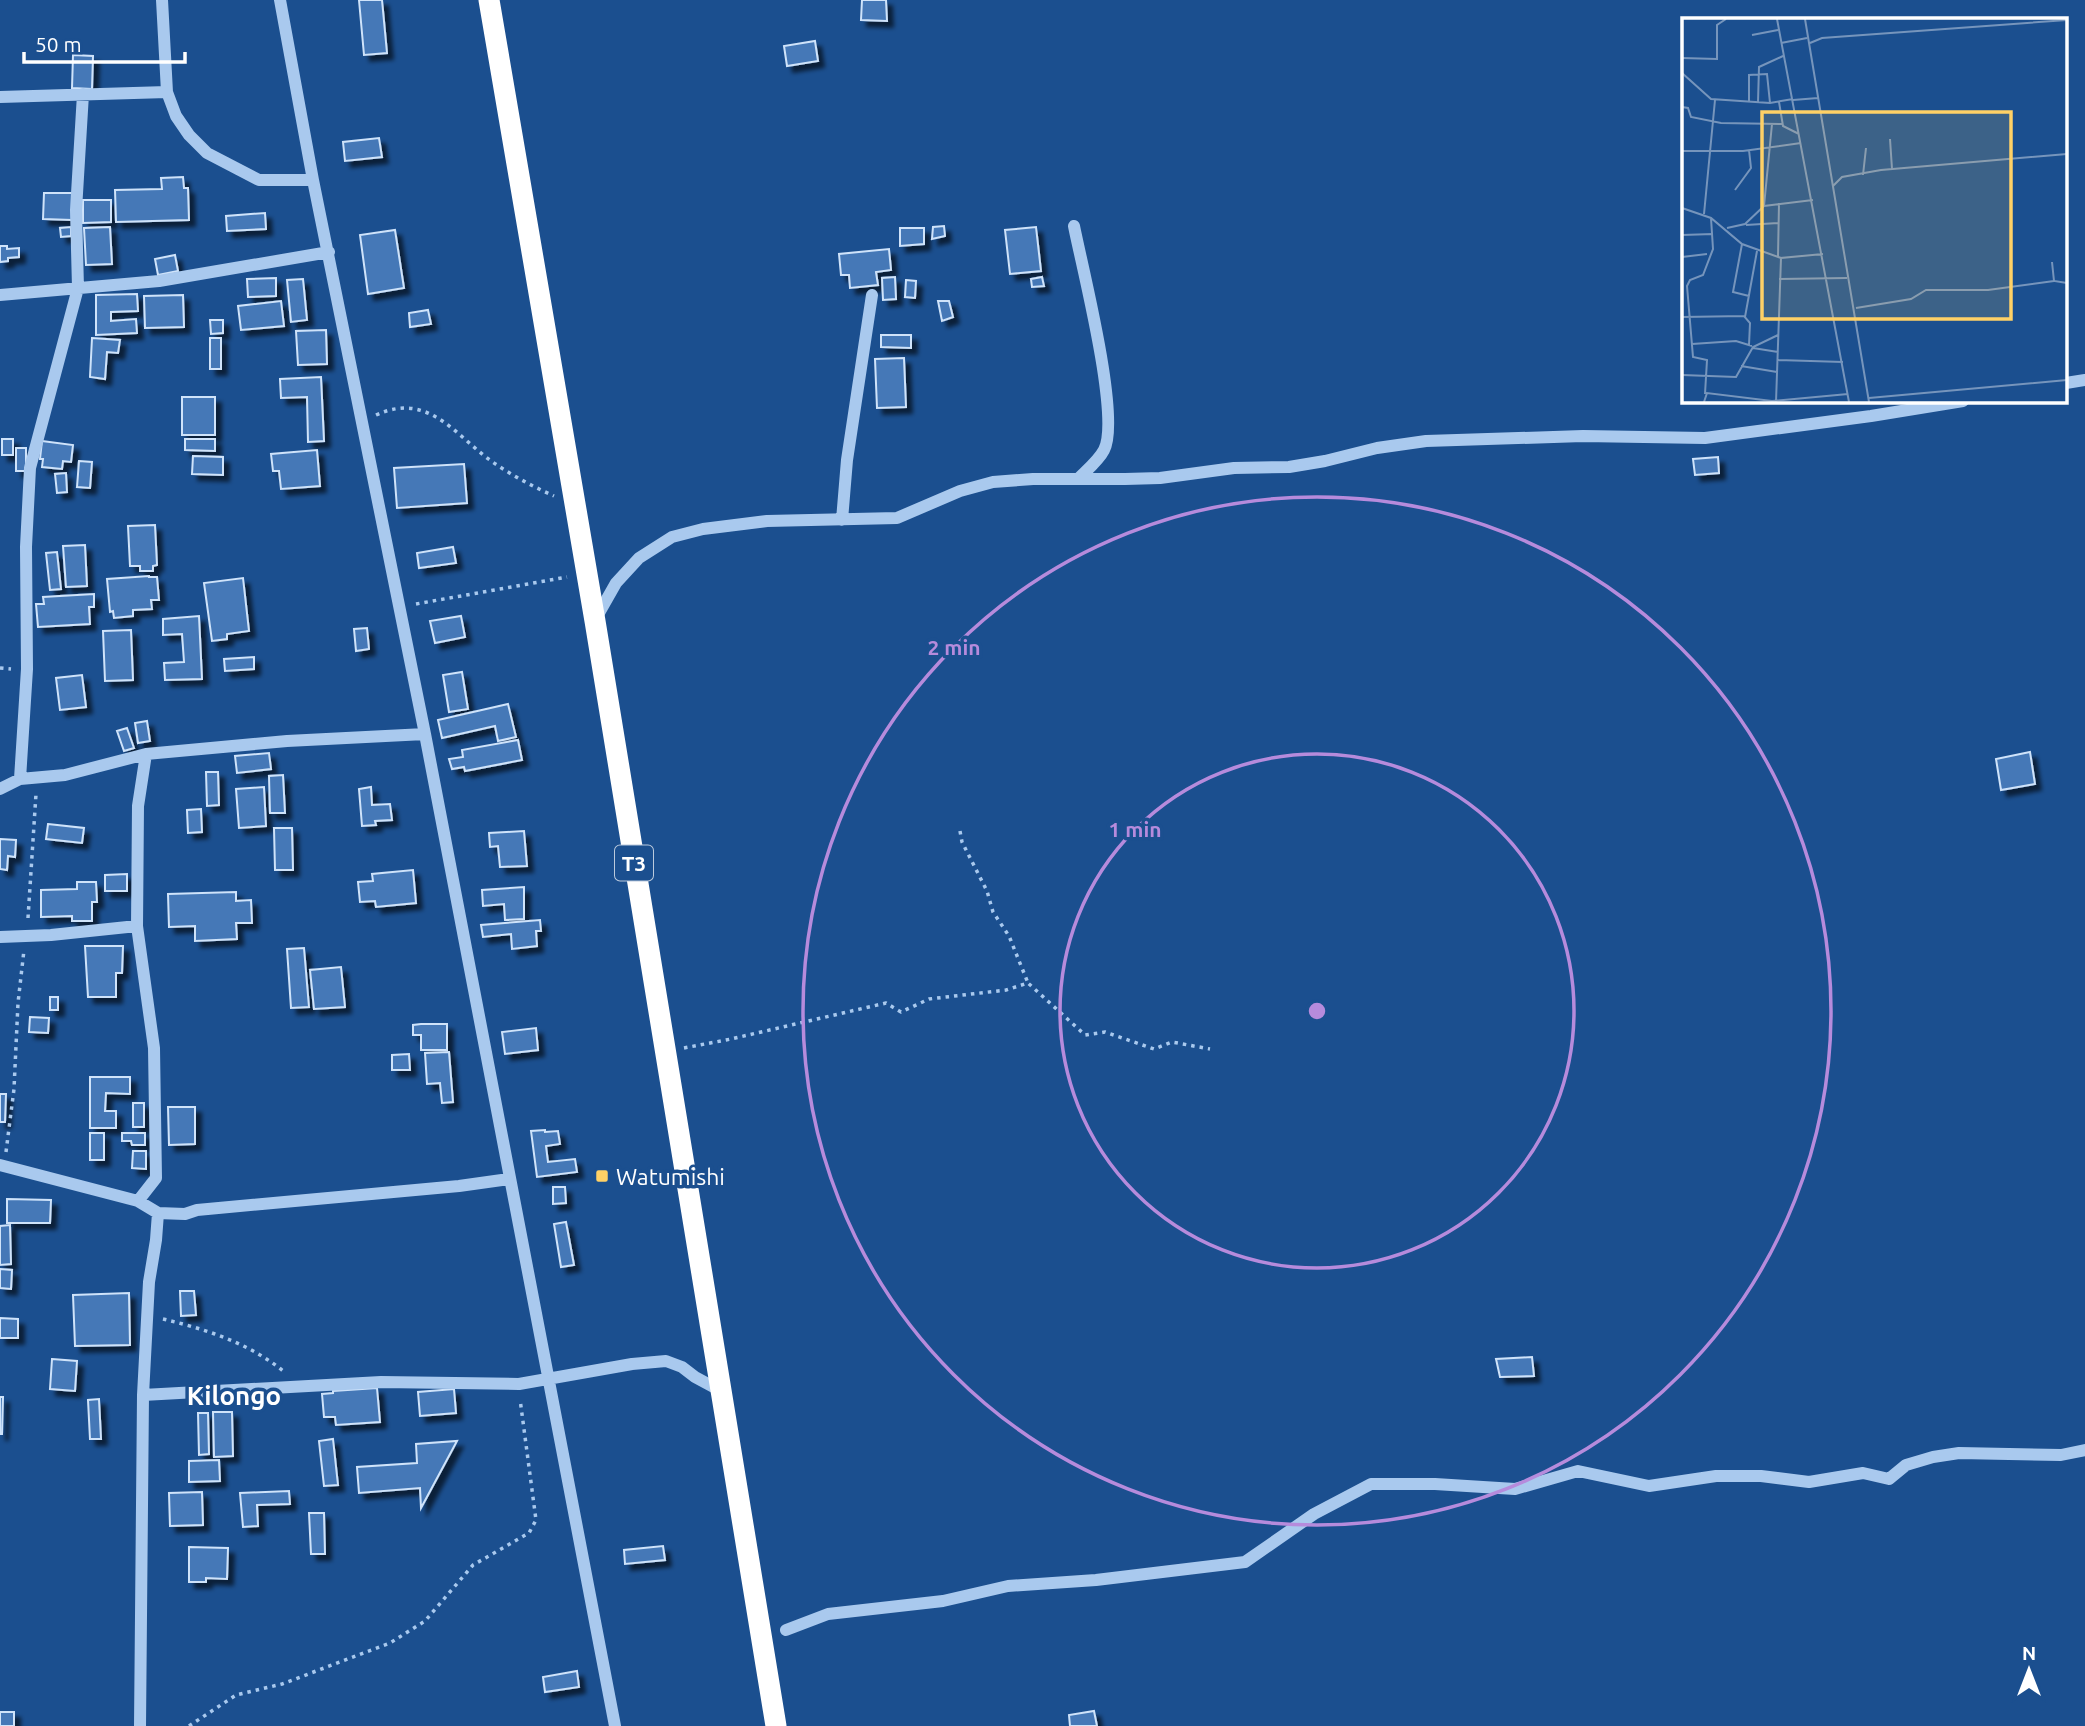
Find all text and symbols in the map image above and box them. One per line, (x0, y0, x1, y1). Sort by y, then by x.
inset map (1682, 18, 2068, 402)
scale bar (24, 21, 186, 65)
text: 50 m (35, 32, 82, 56)
text: 2 min (927, 635, 981, 659)
text: 1 min (1108, 817, 1162, 841)
road number: T3 (615, 846, 653, 880)
centre of rings (1305, 999, 1329, 1023)
place label: Watumishi (616, 1164, 725, 1189)
marker: Watumishi (594, 1168, 610, 1184)
district label: Kilongo (187, 1381, 281, 1410)
north arrow (1994, 1635, 2064, 1705)
text: N (2022, 1642, 2036, 1664)

